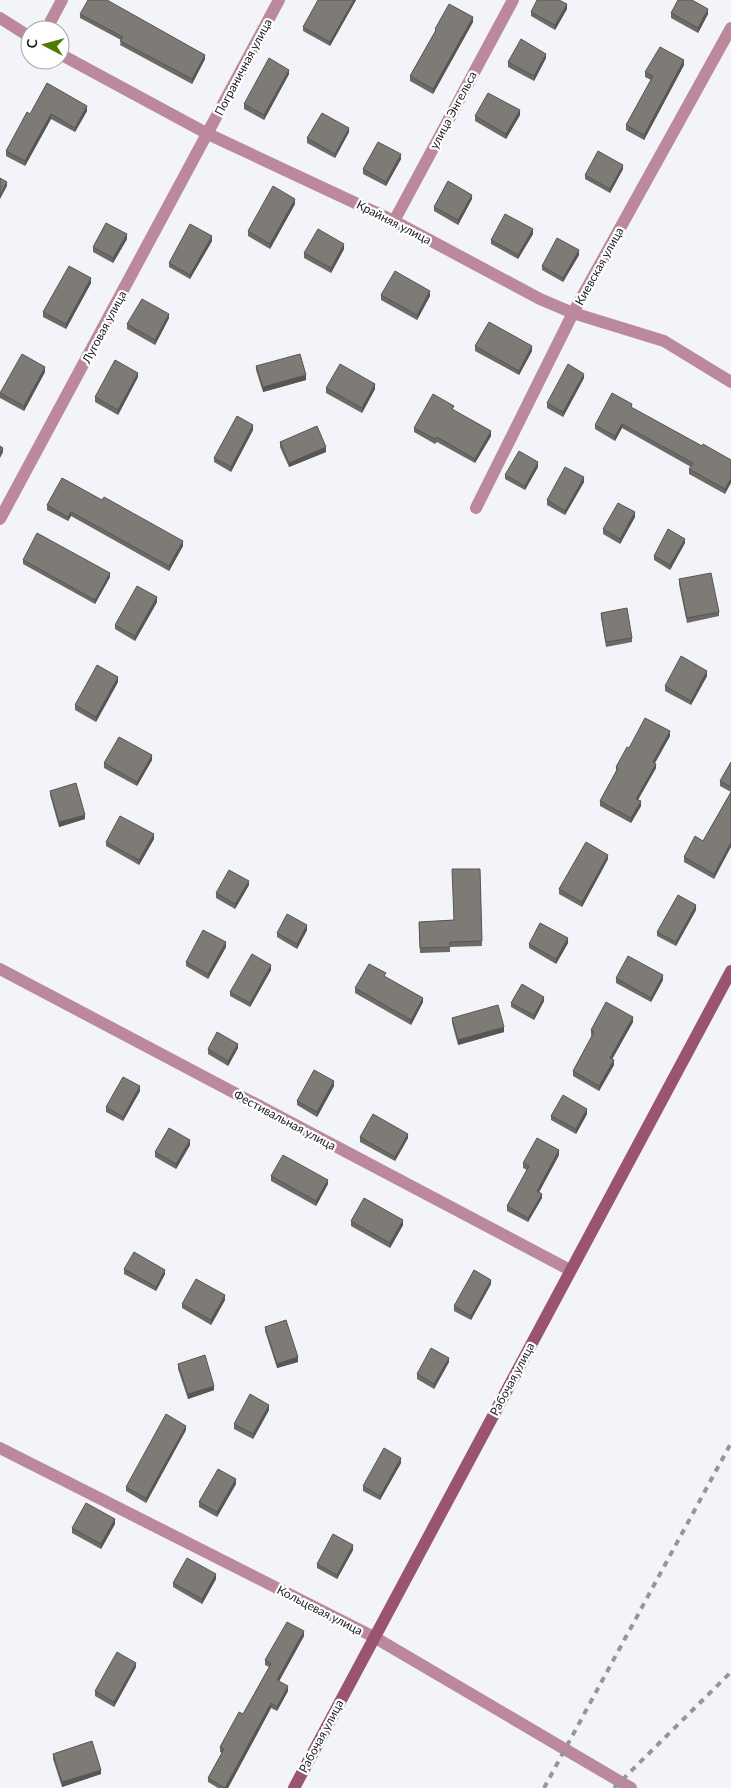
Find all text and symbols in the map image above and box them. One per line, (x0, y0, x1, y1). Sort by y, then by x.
street label: Пограничная улица (211, 16, 275, 118)
north arrow (20, 20, 70, 70)
text: С (23, 37, 41, 49)
street label: улица Энгельса (426, 68, 480, 152)
street label: Крайняя улица (354, 197, 434, 247)
street label: Киевская улица (571, 224, 627, 308)
street label: Луговая улица (78, 288, 129, 367)
street label: Фестивальная улица (231, 1087, 339, 1153)
street label: Рабочая улица (486, 1340, 538, 1418)
street label: Кольцевая улица (275, 1582, 365, 1638)
street label: Рабочая улица (295, 1697, 347, 1775)

